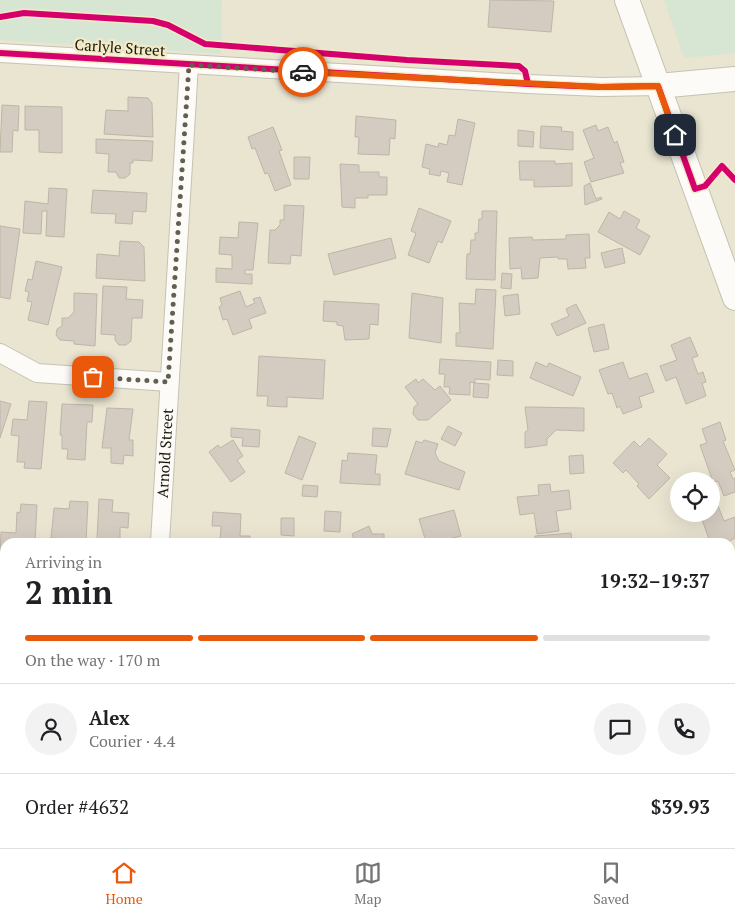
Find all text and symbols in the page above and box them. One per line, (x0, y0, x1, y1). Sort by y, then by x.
street label: Carlyle Street (74, 34, 166, 60)
courier (278, 47, 328, 97)
icon: car (289, 58, 317, 86)
pin (654, 114, 696, 156)
icon: home (661, 121, 689, 149)
pin (72, 356, 114, 398)
icon: bag (79, 363, 107, 391)
street label: Arnold Street (152, 407, 177, 499)
map controls (670, 472, 720, 522)
button: locate (670, 472, 720, 522)
text: Arriving in (25, 551, 102, 573)
text: 19:32–19:37 (599, 568, 710, 593)
text: 2 min (25, 571, 113, 613)
text: On the way · 170 m (25, 649, 160, 671)
button: person (25, 703, 77, 755)
button: chat (594, 703, 646, 755)
button: phone (658, 703, 710, 755)
text: Alex (89, 705, 130, 730)
text: Courier · 4.4 (89, 730, 175, 752)
text: Order #4632 (25, 794, 129, 819)
text: $39.93 (651, 794, 710, 819)
tab: Home (106, 859, 143, 908)
tab: Map (354, 859, 382, 908)
tab: Saved (593, 859, 629, 908)

